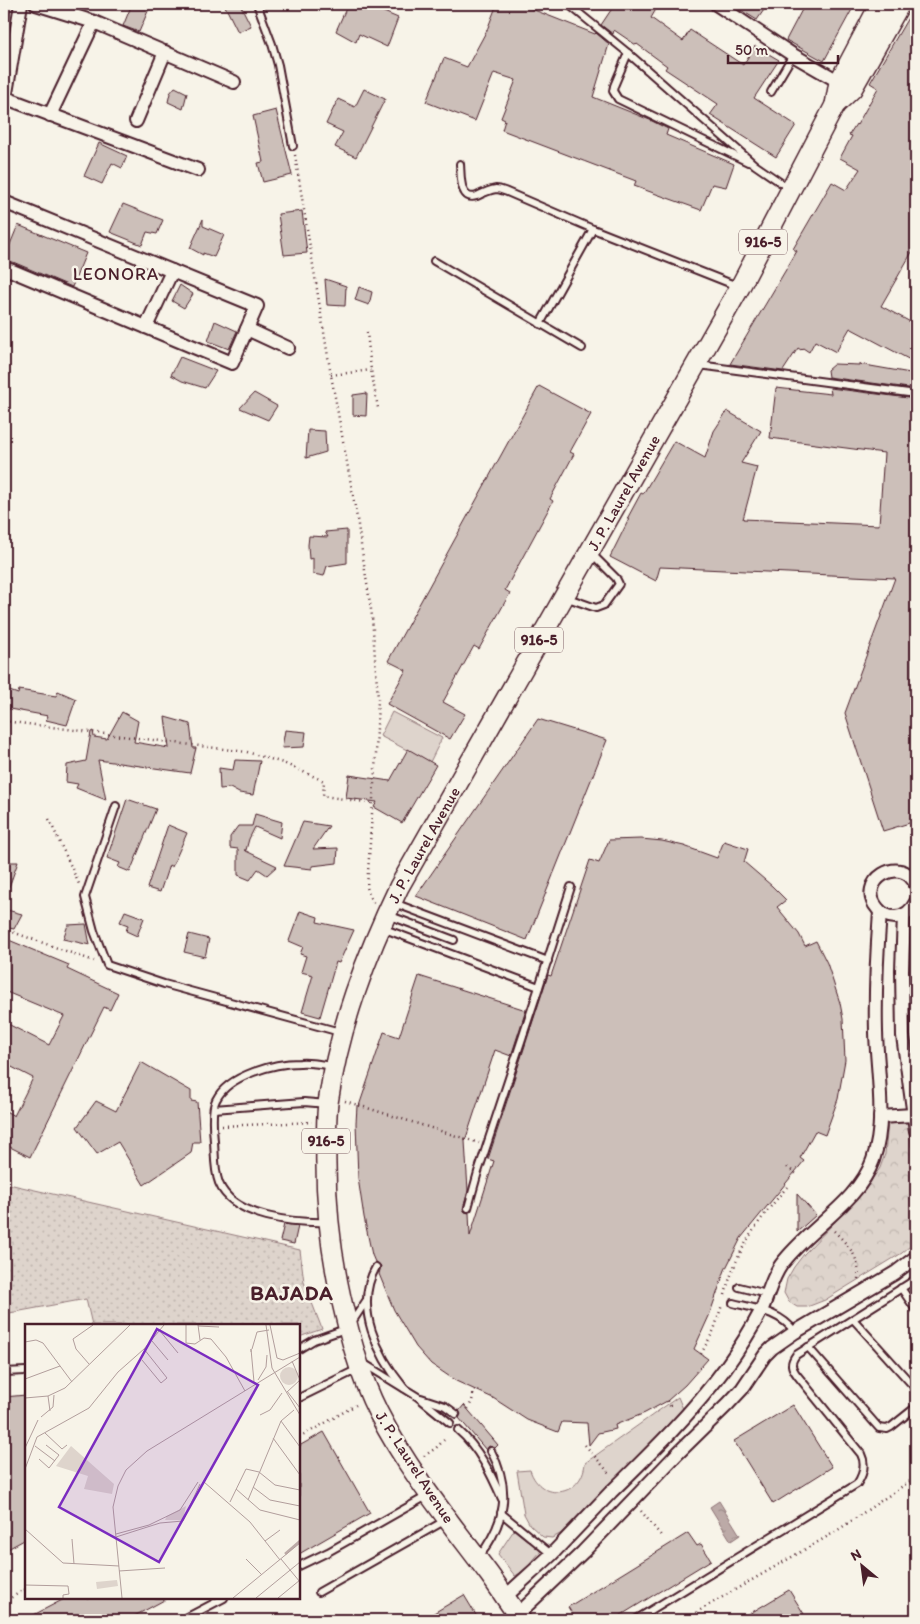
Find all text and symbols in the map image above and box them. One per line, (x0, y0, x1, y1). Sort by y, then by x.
scale bar (728, 32, 838, 64)
text: 50 m (735, 41, 768, 59)
road number: 916-5 (739, 230, 787, 254)
district label: LEONORA (73, 263, 159, 285)
street label: J. P. Laurel Avenue (583, 431, 664, 554)
road number: 916-5 (515, 628, 563, 652)
street label: J. P. Laurel Avenue (383, 783, 464, 906)
road number: 916-5 (302, 1128, 350, 1154)
district label: BAJADA (250, 1280, 334, 1305)
inset map (25, 1324, 300, 1599)
street label: J. P. Laurel Avenue (372, 1407, 459, 1527)
north arrow (838, 1542, 888, 1592)
text: N (848, 1545, 864, 1565)

